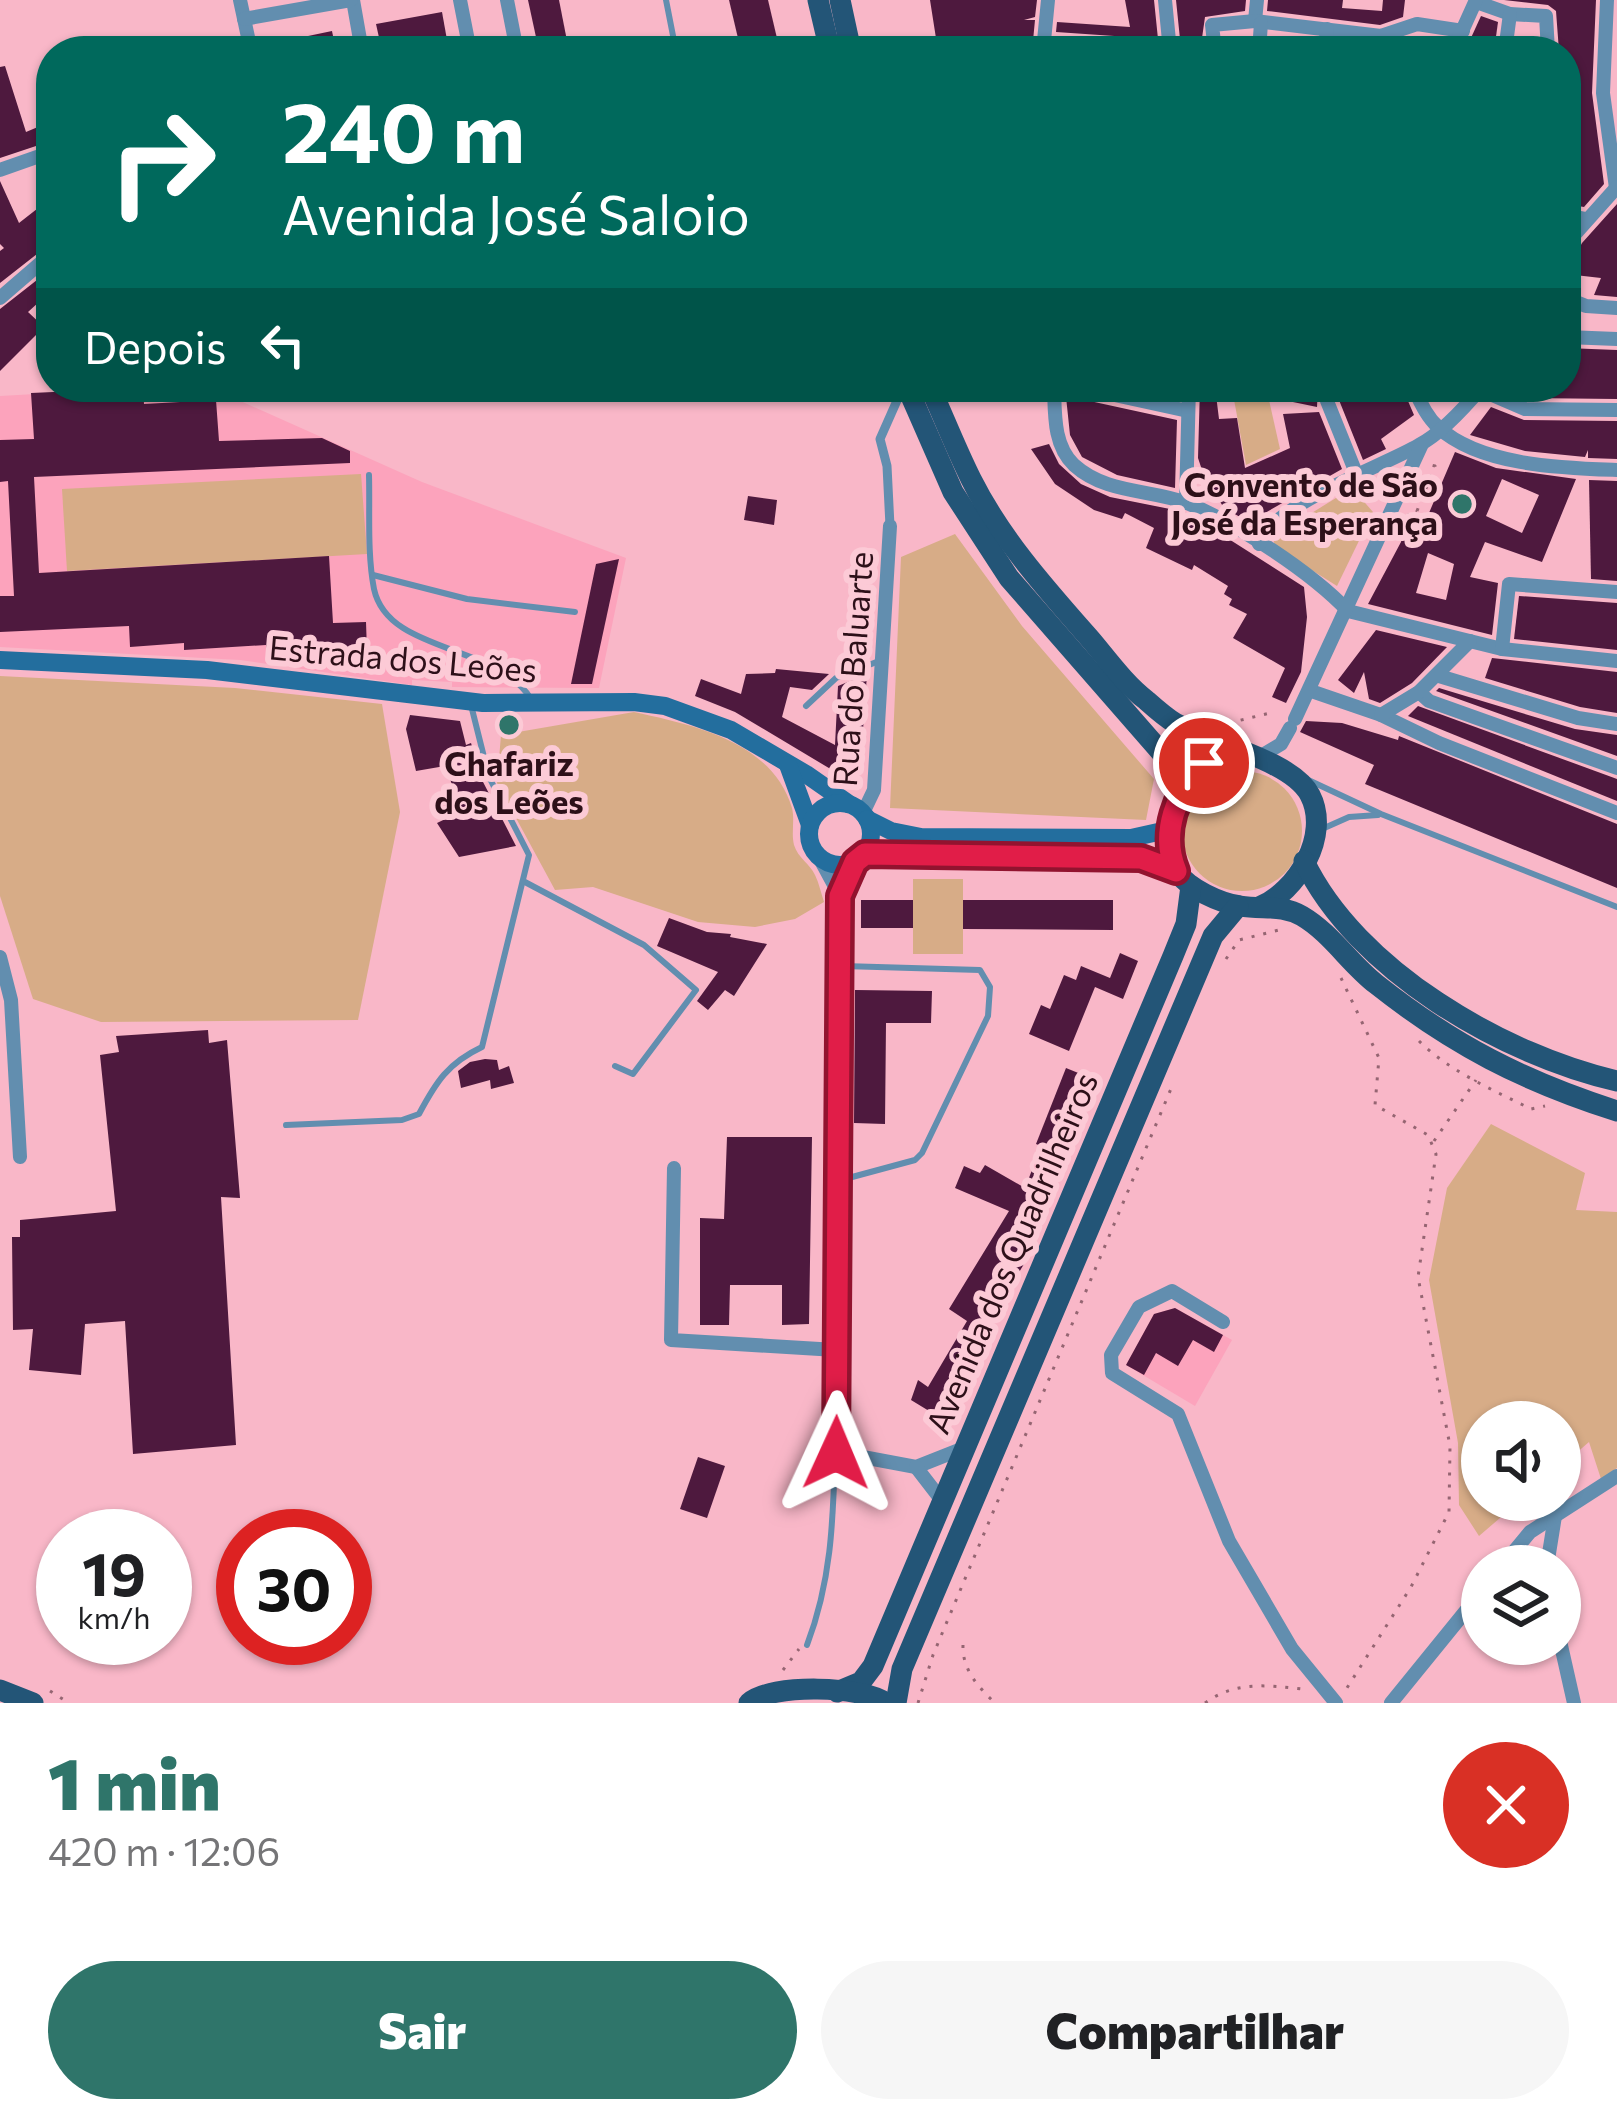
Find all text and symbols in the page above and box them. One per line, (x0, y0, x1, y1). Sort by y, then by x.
text: 240 m (282, 78, 525, 180)
icon: right (84, 84, 240, 240)
text: Avenida José Saloio (282, 180, 750, 246)
icon: left (250, 312, 316, 378)
text: Depois (84, 318, 226, 373)
place label: Convento de São José da Esperança (1171, 463, 1438, 542)
marker: Convento de São José da Esperança (1449, 491, 1475, 517)
street label: Rua do Baluarte (823, 550, 880, 788)
street label: Estrada dos Leões (267, 625, 539, 690)
marker: Chafariz dos Leões (496, 712, 522, 738)
pin (1153, 712, 1255, 814)
icon: arrive (1171, 730, 1237, 796)
place label: Chafariz dos Leões (434, 742, 584, 821)
street label: Avenida dos Quadrilheiros (916, 1066, 1105, 1439)
position arrow (773, 1390, 899, 1516)
map controls (1461, 1401, 1581, 1665)
button: sound (1461, 1401, 1581, 1521)
speed limit sign: 30 (216, 1509, 372, 1665)
text: 19 (82, 1535, 146, 1608)
button: layers (1461, 1545, 1581, 1665)
text: km/h (78, 1598, 150, 1635)
text: 1 min (48, 1737, 221, 1825)
button: close (1443, 1742, 1569, 1868)
text: 420 m · 12:06 (48, 1826, 280, 1874)
button: Sair (48, 1961, 797, 2099)
button: Compartilhar (821, 1961, 1569, 2099)

